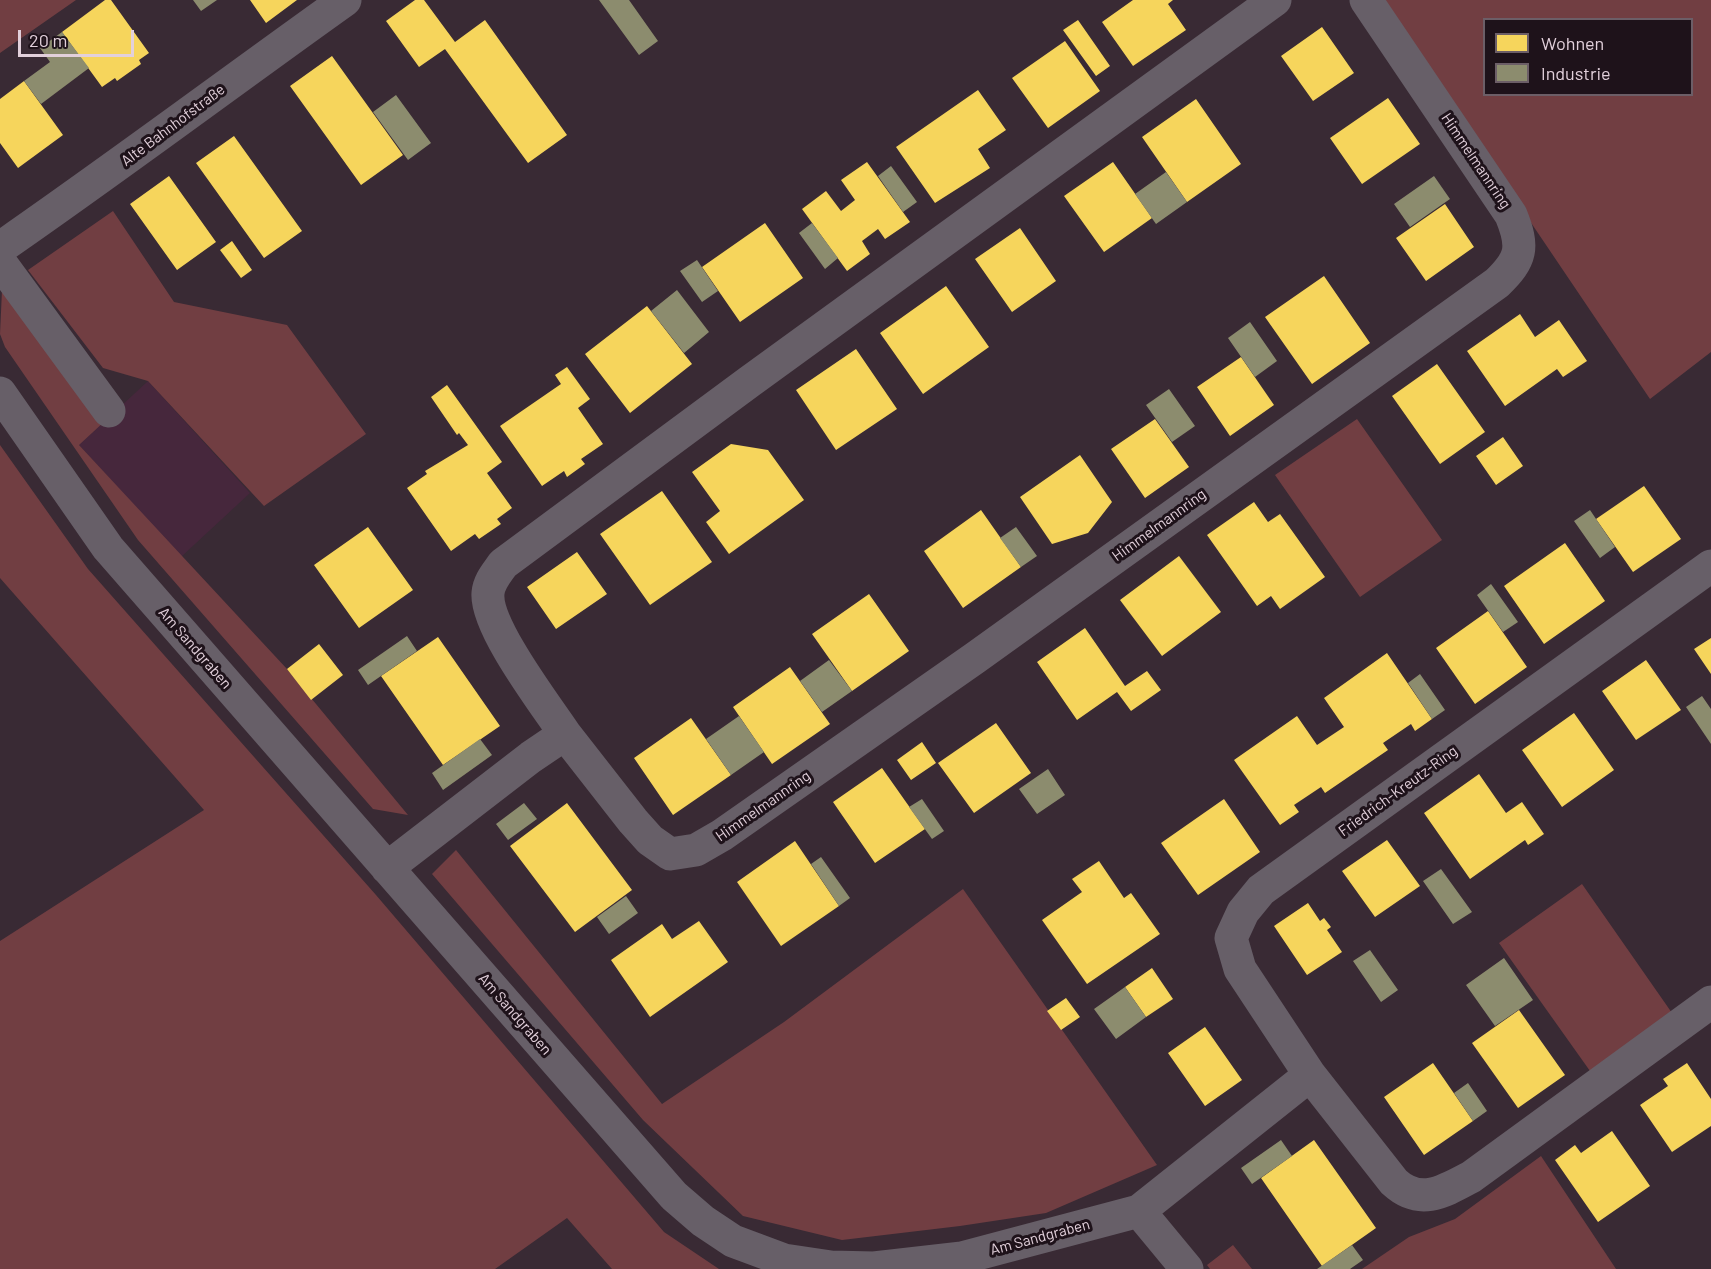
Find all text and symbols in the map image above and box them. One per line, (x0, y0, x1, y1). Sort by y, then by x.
scale bar (21, 18, 136, 56)
legend (1483, 18, 1693, 96)
text: 20 m (29, 29, 67, 51)
text: Wohnen (1541, 32, 1604, 54)
text: Industrie (1541, 62, 1611, 84)
street label: Alte Bahnhofstraße (118, 80, 228, 170)
street label: Himmelmannring (1437, 110, 1515, 212)
street label: Himmelmannring (1109, 485, 1209, 565)
street label: Am Sandgraben (155, 603, 235, 693)
street label: Friedrich-Kreutz-Ring (1335, 742, 1461, 840)
street label: Himmelmannring (712, 767, 814, 845)
street label: Am Sandgraben (475, 969, 555, 1059)
street label: Am Sandgraben (988, 1215, 1092, 1259)

